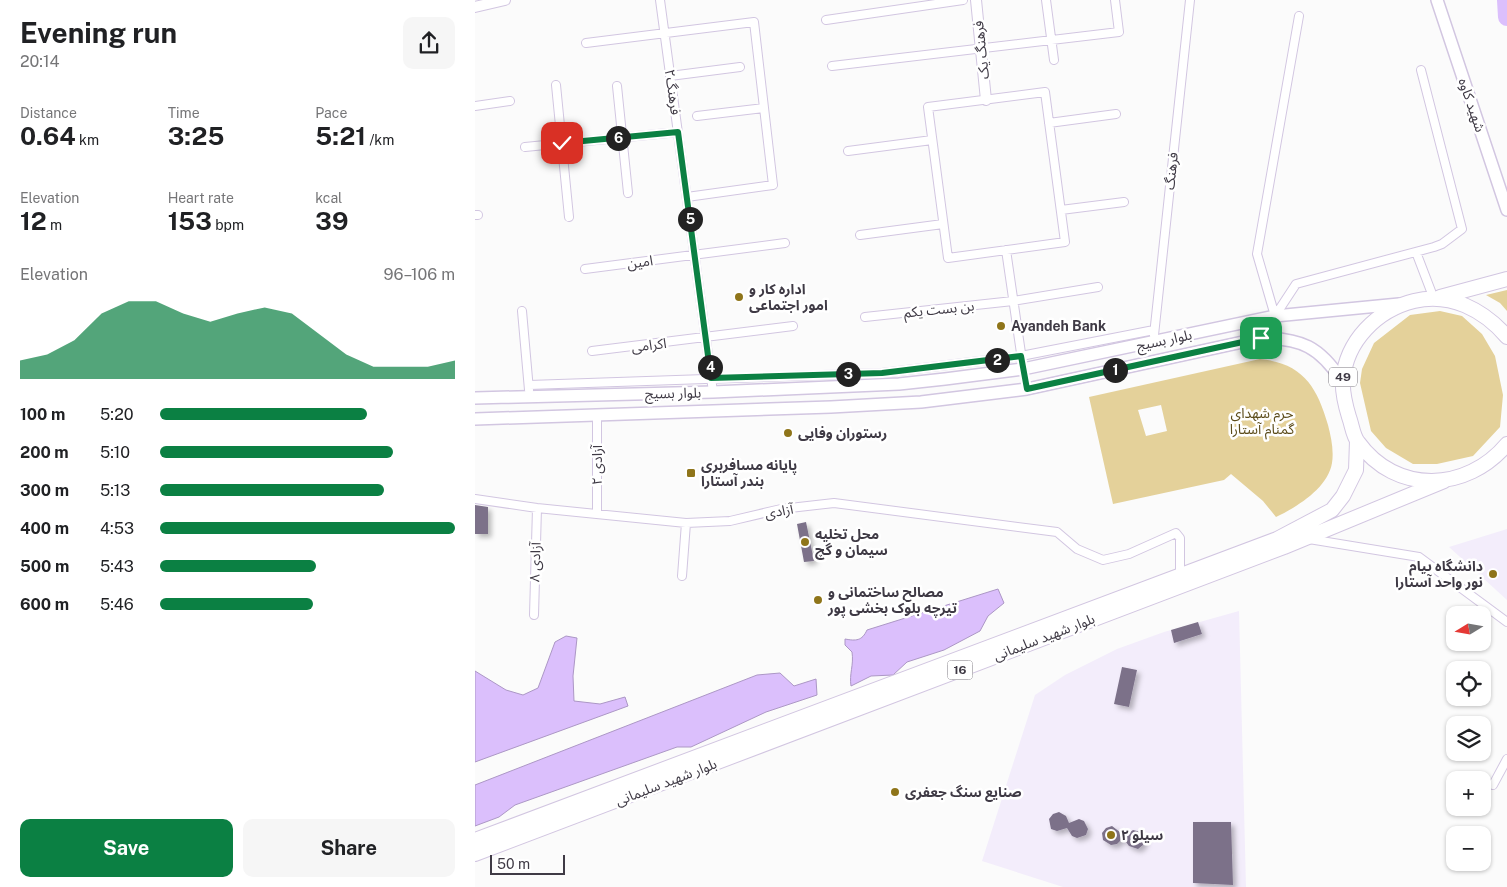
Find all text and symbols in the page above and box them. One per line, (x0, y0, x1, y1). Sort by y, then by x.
text: Evening run (20, 16, 177, 49)
button: share (403, 17, 455, 69)
street label: فرهنگ یک (970, 20, 993, 80)
text: 20:14 (20, 52, 60, 71)
street label: فرهنگ۲ (661, 68, 684, 116)
street label: شهید کاوه (1454, 76, 1489, 134)
text: Distance (20, 105, 77, 121)
text: Time (168, 105, 200, 121)
text: Pace (315, 105, 347, 121)
text: 0.64 (20, 121, 76, 151)
text: 3:25 (168, 121, 224, 151)
text: 5:21 (315, 121, 366, 151)
pin (541, 122, 583, 164)
pin: 6 (605, 126, 631, 150)
icon: check (548, 129, 576, 157)
text: 6 (614, 130, 623, 146)
text: km (76, 132, 99, 148)
text: /km (366, 132, 394, 148)
street label: فرهنگ (1161, 151, 1182, 191)
text: Elevation (20, 190, 79, 206)
text: Heart rate (168, 190, 234, 206)
text: kcal (315, 190, 342, 206)
text: 12 (20, 206, 47, 236)
text: 153 (168, 206, 212, 236)
text: 39 (315, 206, 348, 236)
pin: 5 (677, 206, 703, 232)
text: 5 (686, 211, 695, 227)
text: m (47, 217, 62, 233)
text: bpm (212, 217, 244, 233)
street label: امین (626, 252, 654, 273)
text: Elevation (20, 265, 88, 284)
text: 96–106 m (384, 265, 455, 284)
place label: اداره کار و امور اجتماعی (749, 281, 828, 314)
marker: اداره کار و امور اجتماعی (733, 291, 745, 303)
street label: بن بست یکم (903, 297, 976, 324)
pin (1240, 317, 1282, 359)
place label: Ayandeh Bank (1011, 318, 1106, 334)
marker: Ayandeh Bank (995, 320, 1007, 332)
icon: arrive (1247, 324, 1275, 352)
street label: بلوار بسیج (1135, 326, 1194, 357)
street label: اکرامی (631, 335, 668, 356)
pin: 2 (985, 348, 1009, 372)
text: 2 (993, 352, 1002, 368)
pin: 4 (697, 354, 723, 380)
pin: 1 (1103, 358, 1127, 382)
text: 4 (706, 359, 715, 375)
pin: 3 (835, 362, 861, 386)
text: 1 (1113, 362, 1119, 378)
text: 3 (844, 366, 853, 382)
road number: 49 (1329, 368, 1357, 387)
street label: بلوار بسیج (645, 385, 702, 404)
text: 100 m (20, 405, 65, 424)
text: 5:20 (100, 405, 134, 424)
park label: حرم شهدای گمنام آستارا (1230, 405, 1295, 440)
place label: رستوران وفایی (798, 425, 887, 442)
marker: رستوران وفایی (782, 427, 794, 439)
text: 200 m (20, 443, 69, 462)
text: 5:10 (100, 443, 130, 462)
street label: آزادی ۲ (589, 444, 606, 485)
place label: پایانه مسافربری بندر آستارا (701, 457, 797, 490)
marker: پایانه مسافربری بندر آستارا (685, 467, 697, 479)
text: 300 m (20, 481, 69, 500)
text: 5:13 (100, 481, 130, 500)
street label: آزادی (763, 500, 796, 522)
text: 400 m (20, 519, 69, 538)
text: 4:53 (100, 519, 134, 538)
place label: محل تخلیه سیمان و گچ (815, 526, 888, 560)
marker: محل تخلیه سیمان و گچ (799, 536, 811, 548)
street label: آزادی ۸ (526, 541, 545, 582)
text: 500 m (20, 557, 69, 576)
text: 5:43 (100, 557, 134, 576)
place label: دانشگاه پیام نور واحد آستارا (1395, 558, 1483, 591)
marker: دانشگاه پیام نور واحد آستارا (1487, 568, 1499, 580)
place label: مصالح ساختمانی و تیرچه بلوک بخشی پور (827, 584, 957, 618)
marker: مصالح ساختمانی و تیرچه بلوک بخشی پور (812, 594, 824, 606)
text: 600 m (20, 595, 69, 614)
text: 5:46 (100, 595, 134, 614)
north arrow (1446, 606, 1491, 651)
map controls (1446, 606, 1491, 871)
street label: بلوار شهید سلیمانی (991, 610, 1097, 665)
road number: 16 (947, 660, 973, 680)
button: locate (1446, 661, 1491, 706)
button: layers (1446, 716, 1491, 761)
street label: بلوار شهید سلیمانی (613, 755, 719, 810)
button: + (1446, 771, 1491, 816)
place label: صنایع سنگ جعفری (905, 784, 1022, 802)
marker: صنایع سنگ جعفری (889, 786, 901, 798)
button: Save (20, 819, 233, 877)
button: Share (243, 819, 455, 877)
button: − (1446, 826, 1491, 871)
place label: سیلو ۲ (1121, 827, 1163, 843)
marker: سیلو ۲ (1105, 829, 1117, 841)
scale bar (490, 852, 565, 875)
text: 50 m (497, 856, 530, 872)

